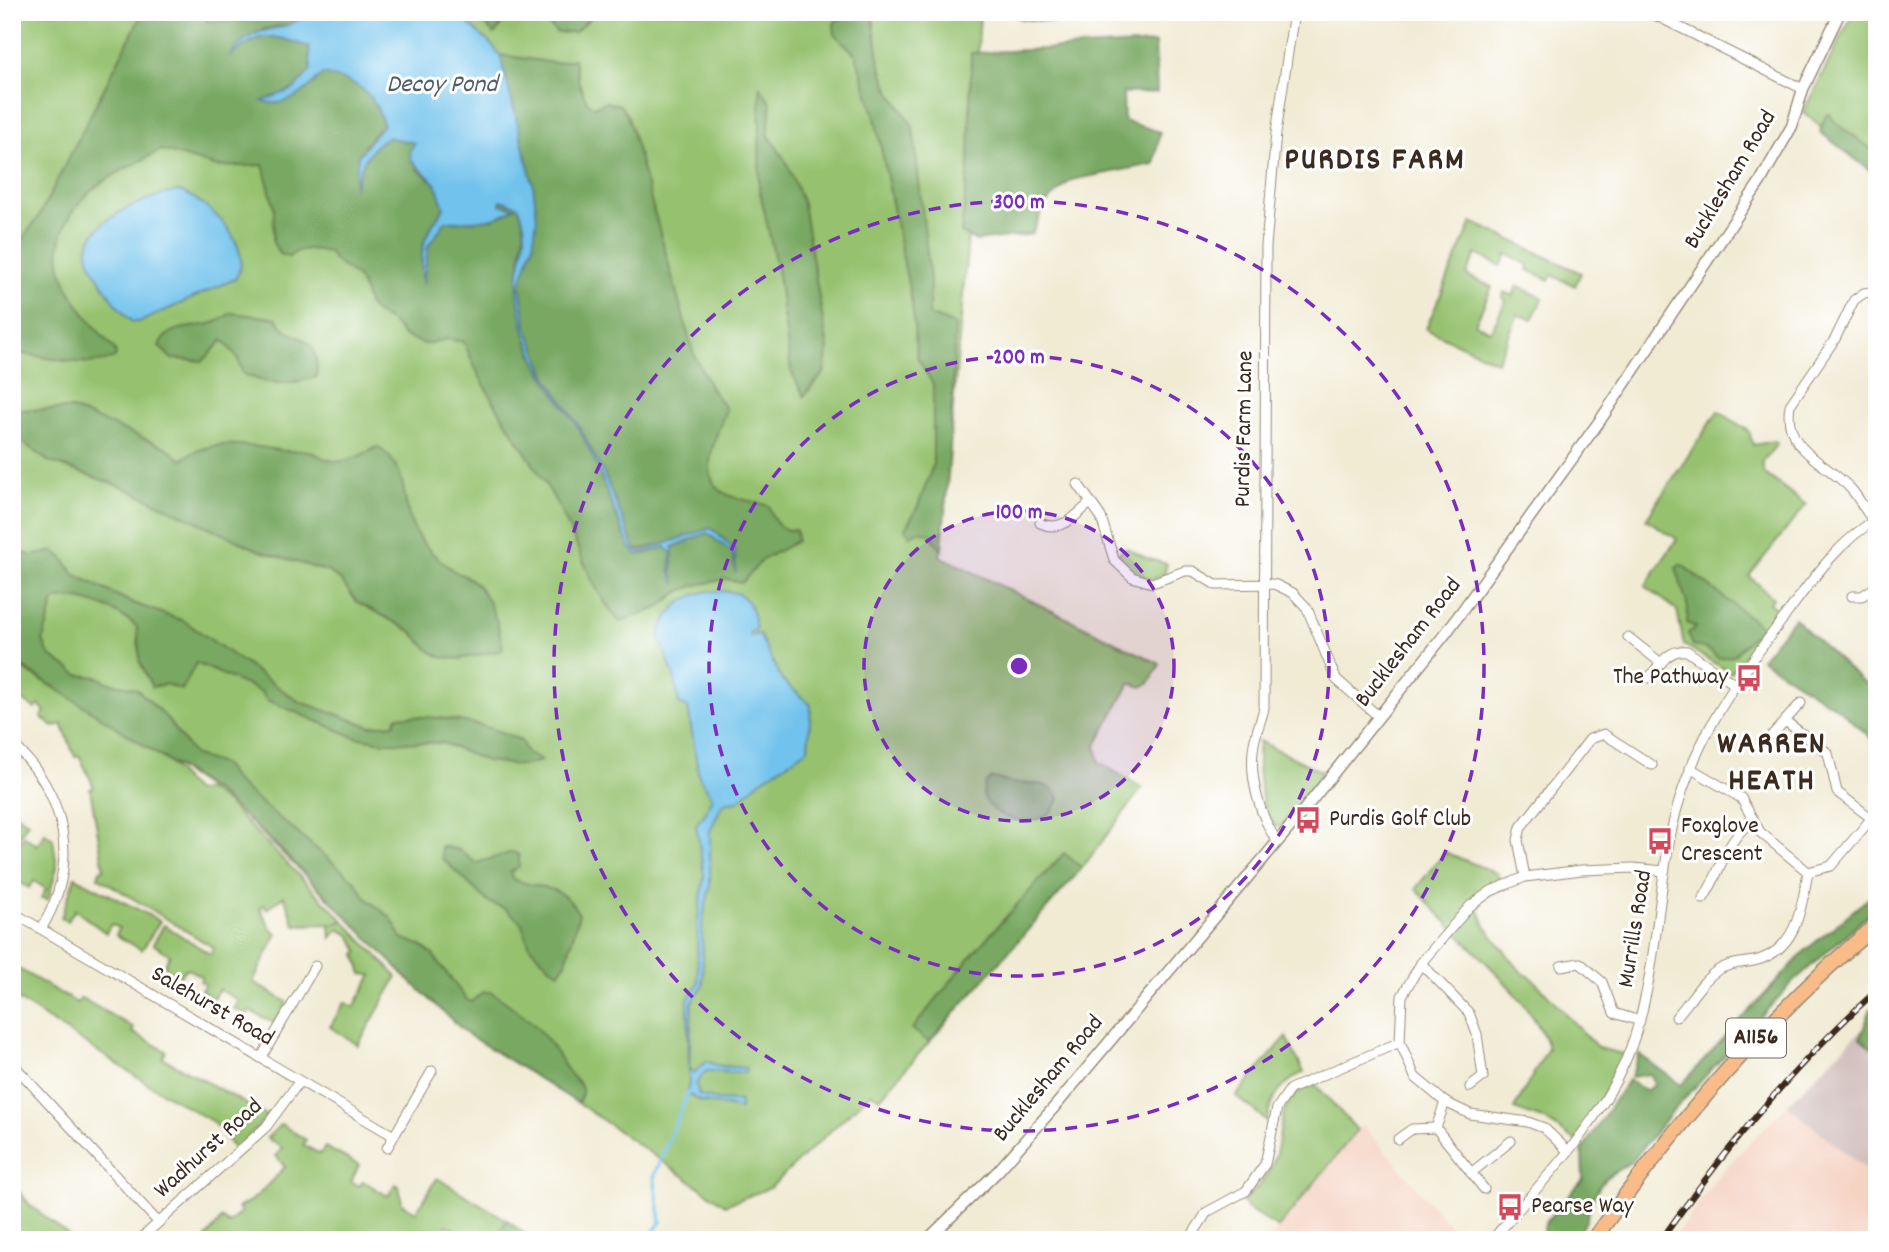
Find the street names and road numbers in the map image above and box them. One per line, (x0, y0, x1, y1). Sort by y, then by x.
street label: Bucklesham Road (1676, 104, 1786, 256)
street label: Purdis Farm Lane (1227, 350, 1263, 508)
street label: Bucklesham Road (1347, 571, 1471, 715)
street label: Murrills Road (1610, 868, 1662, 990)
street label: Salehurst Road (144, 958, 280, 1056)
street label: Bucklesham Road (986, 1008, 1112, 1150)
road number: A1156 (1726, 1018, 1786, 1058)
street label: Wadhurst Road (147, 1091, 271, 1207)

